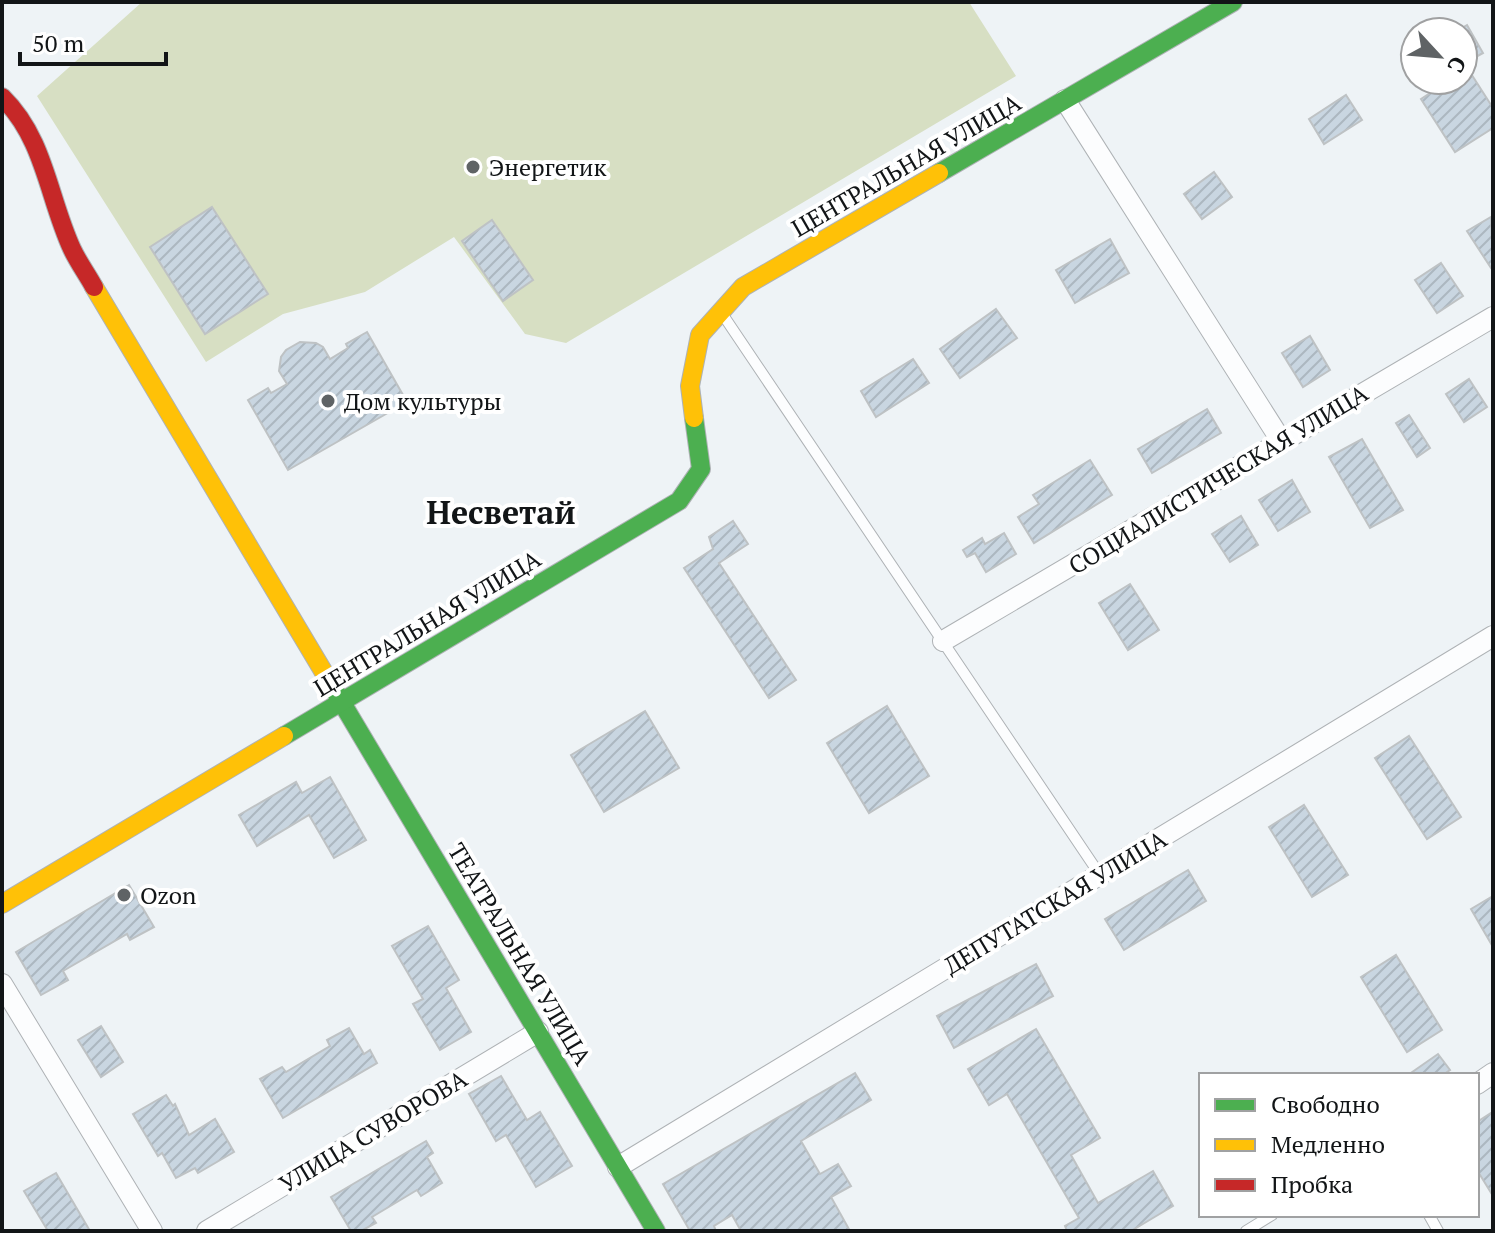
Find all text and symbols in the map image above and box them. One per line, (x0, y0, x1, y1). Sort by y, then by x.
scale bar (20, 16, 166, 66)
north arrow (1399, 16, 1479, 96)
text: 50 m (32, 27, 84, 59)
text: С (1441, 52, 1474, 78)
street label: ЦЕНТРАЛЬНАЯ УЛИЦА (786, 86, 1027, 244)
place label: Энергетик (489, 151, 607, 183)
marker: Энергетик (464, 158, 482, 176)
street label: СОЦИАЛИСТИЧЕСКАЯ УЛИЦА (1062, 376, 1374, 581)
place label: Дом культуры (344, 385, 501, 417)
marker: Дом культуры (319, 392, 337, 410)
district label: Несветай (426, 491, 576, 533)
street label: ЦЕНТРАЛЬНАЯ УЛИЦА (308, 542, 547, 704)
street label: ДЕПУТАТСКАЯ УЛИЦА (938, 822, 1173, 981)
street label: ТЕАТРАЛЬНАЯ УЛИЦА (441, 837, 599, 1072)
place label: Ozon (140, 879, 196, 911)
marker: Ozon (115, 886, 133, 904)
street label: УЛИЦА СУВОРОВА (273, 1062, 473, 1200)
legend (1199, 1073, 1479, 1217)
text: Свободно (1271, 1088, 1380, 1120)
text: Медленно (1271, 1128, 1385, 1160)
text: Пробка (1271, 1168, 1353, 1200)

